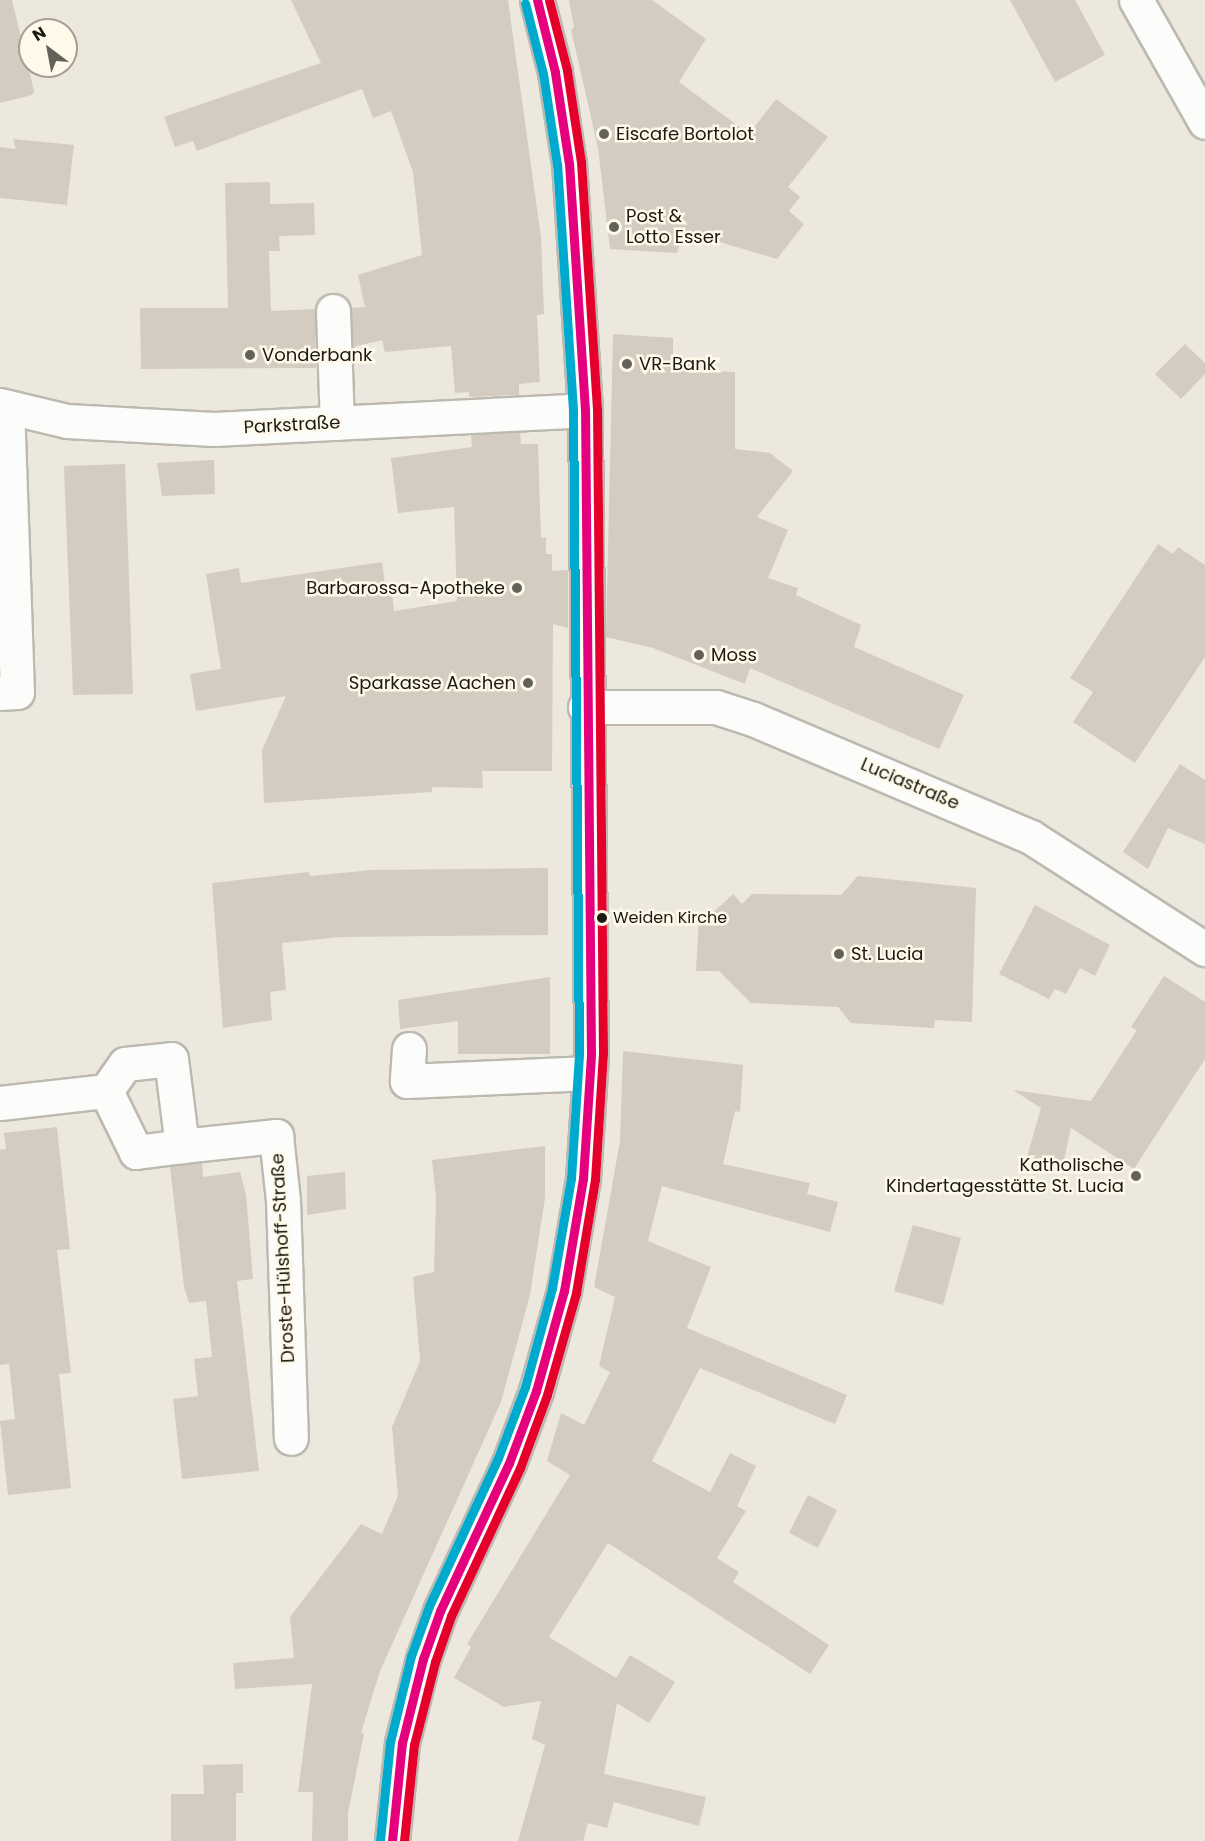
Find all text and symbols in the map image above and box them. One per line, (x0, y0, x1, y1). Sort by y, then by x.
north arrow (18, 18, 78, 78)
text: N (28, 21, 50, 47)
place label: Eiscafe Bortolot (616, 123, 754, 145)
marker: Eiscafe Bortolot (597, 127, 611, 141)
place label: Post & Lotto Esser (626, 206, 721, 248)
marker: Post & Lotto Esser (607, 220, 621, 234)
place label: Vonderbank (262, 344, 372, 366)
marker: Vonderbank (243, 348, 257, 362)
place label: VR-Bank (639, 353, 716, 375)
marker: VR-Bank (620, 357, 634, 371)
street label: Parkstraße (243, 412, 341, 438)
place label: Barbarossa-Apotheke (306, 577, 505, 599)
marker: Barbarossa-Apotheke (510, 581, 524, 595)
place label: Moss (711, 644, 757, 666)
marker: Moss (692, 648, 706, 662)
place label: Sparkasse Aachen (349, 672, 516, 694)
marker: Sparkasse Aachen (521, 676, 535, 690)
street label: Luciastraße (857, 754, 963, 814)
place label: Weiden Kirche (613, 908, 727, 928)
marker: Weiden Kirche (596, 912, 608, 924)
place label: St. Lucia (851, 943, 924, 965)
marker: St. Lucia (832, 947, 846, 961)
street label: Droste-Hülshoff-Straße (267, 1153, 299, 1363)
place label: Katholische Kindertagesstätte St. Lucia (886, 1155, 1124, 1198)
marker: Katholische Kindertagesstätte St. Lucia (1129, 1169, 1143, 1183)

